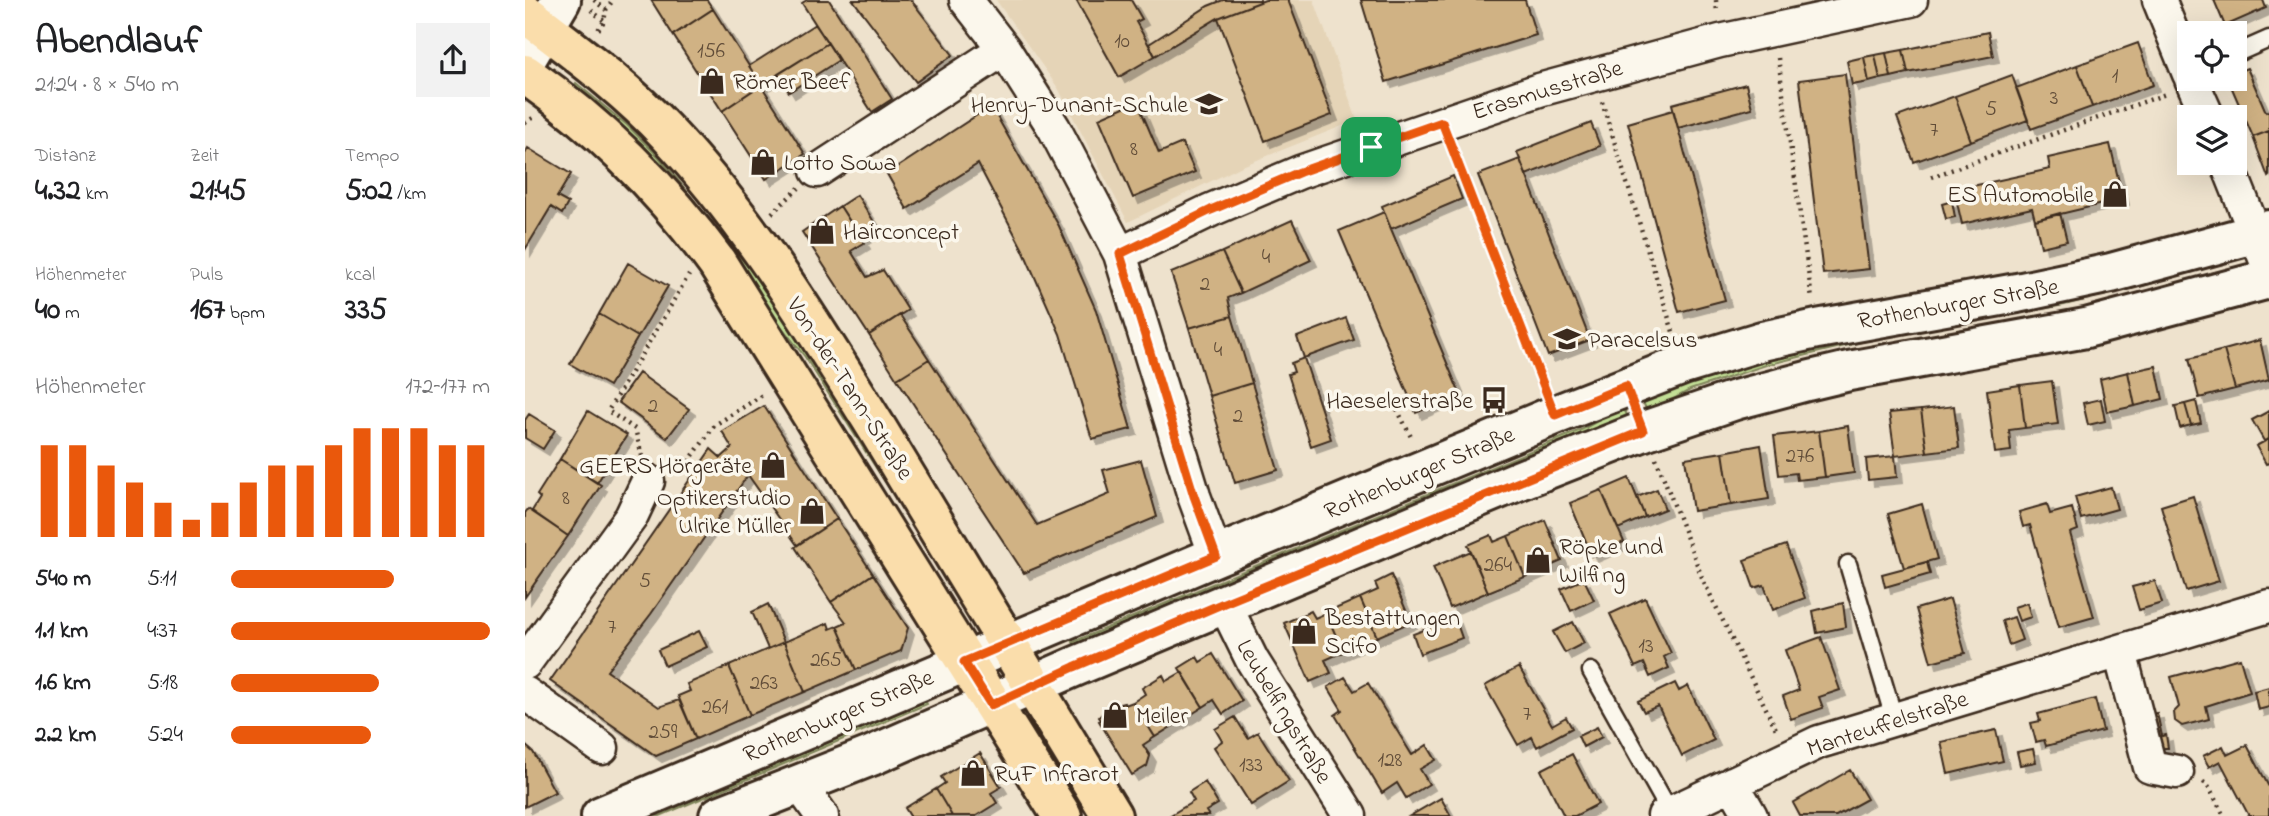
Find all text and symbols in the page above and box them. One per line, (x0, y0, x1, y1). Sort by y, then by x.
text: Abendlauf (35, 15, 202, 71)
map controls (2177, 21, 2247, 175)
button: locate (2177, 21, 2247, 91)
button: share (416, 23, 490, 97)
house number: 10 (1114, 27, 1130, 57)
house number: 156 (697, 37, 725, 67)
street label: Erasmusstraße (1468, 52, 1628, 131)
house number: 1 (2112, 62, 2119, 92)
shop icon: Römer Beef (697, 66, 727, 96)
place label: Römer Beef (733, 66, 851, 101)
text: 21:24 · 8 × 540 m (35, 69, 179, 102)
house number: 3 (2050, 84, 2058, 114)
place label: Henry-Dunant-Schule (971, 89, 1188, 125)
school or university icon: Henry-Dunant-Schule (1194, 89, 1224, 119)
house number: 5 (1985, 95, 1997, 125)
button: layers (2177, 105, 2247, 175)
house number: 7 (1930, 116, 1939, 146)
pin (1341, 117, 1401, 177)
icon: arrive (1352, 128, 1390, 166)
house number: 8 (1130, 135, 1138, 165)
text: Distanz (35, 143, 96, 170)
text: Zeit (190, 143, 219, 170)
text: Tempo (345, 143, 399, 170)
shop icon: Lotto Sowa (748, 147, 778, 177)
place label: Lotto Sowa (784, 147, 897, 182)
text: 4.32 (35, 170, 81, 214)
text: 21:45 (190, 170, 247, 214)
text: 5:02 (345, 170, 393, 214)
place label: ES Automobile (1947, 179, 2094, 214)
shop icon: ES Automobile (2100, 179, 2130, 209)
text: km (81, 181, 109, 208)
text: /km (393, 181, 426, 208)
shop icon: Hairconcept (807, 216, 837, 246)
place label: Hairconcept (843, 216, 959, 251)
house number: 4 (1262, 243, 1271, 273)
text: Höhenmeter (35, 262, 126, 289)
text: Puls (190, 262, 224, 289)
text: kcal (345, 262, 375, 289)
house number: 2 (1200, 270, 1210, 300)
street label: Rothenburger Straße (1855, 270, 2062, 340)
text: 40 (35, 289, 60, 333)
text: 167 (190, 289, 225, 333)
text: 335 (345, 289, 387, 333)
street label: Von-der-Tann-Straße (776, 290, 921, 488)
text: m (60, 300, 80, 327)
text: bpm (225, 300, 265, 327)
school or university icon: Paracelsus (1552, 324, 1582, 354)
place label: Paracelsus (1588, 324, 1697, 359)
house number: 4 (1214, 336, 1223, 366)
text: Höhenmeter (35, 371, 146, 404)
text: 172–177 m (405, 371, 490, 404)
place label: Haeselerstraße (1326, 385, 1473, 420)
bus stop icon: Haeselerstraße (1479, 385, 1509, 415)
house number: 2 (648, 392, 658, 422)
house number: 2 (1233, 402, 1243, 432)
street label: Rothenburger Straße (1319, 418, 1521, 530)
house number: 276 (1786, 442, 1814, 472)
place label: GEERS Hörgeräte (579, 450, 752, 485)
shop icon: GEERS Hörgeräte (758, 450, 788, 480)
place label: Optikerstudio Ulrike Müller (657, 482, 792, 545)
house number: 8 (562, 484, 570, 514)
shop icon: Optikerstudio Ulrike Müller (797, 496, 827, 526)
place label: Röpke und Wilfing (1559, 531, 1664, 594)
shop icon: Röpke und Wilfing (1523, 545, 1553, 575)
house number: 264 (1484, 551, 1513, 581)
text: 540 m (35, 563, 91, 596)
text: 5:11 (147, 563, 177, 596)
house number: 5 (639, 567, 651, 597)
place label: Bestattungen Scifo (1324, 602, 1460, 665)
house number: 7 (608, 613, 617, 643)
text: 1.1 km (35, 615, 88, 648)
text: 4:37 (147, 615, 177, 648)
shop icon: Bestattungen Scifo (1289, 616, 1319, 646)
house number: 13 (1638, 632, 1654, 662)
street label: Leubelfingstraße (1226, 633, 1340, 791)
house number: 265 (810, 646, 842, 676)
street label: Rothenburger Straße (738, 661, 940, 773)
text: 1.6 km (35, 667, 91, 700)
text: 5:18 (147, 667, 178, 700)
house number: 263 (750, 669, 778, 699)
street label: Manteuffelstraße (1803, 683, 1973, 768)
house number: 261 (702, 693, 728, 723)
shop icon: Meiler (1100, 700, 1130, 730)
place label: Meiler (1136, 700, 1188, 735)
house number: 7 (1523, 700, 1532, 730)
house number: 259 (649, 718, 678, 748)
text: 2.2 km (35, 719, 96, 752)
text: 5:24 (147, 719, 183, 752)
house number: 128 (1378, 746, 1403, 776)
house number: 133 (1239, 751, 1263, 781)
shop icon: RuF Infrarot (958, 758, 988, 788)
place label: RuF Infrarot (994, 758, 1119, 793)

